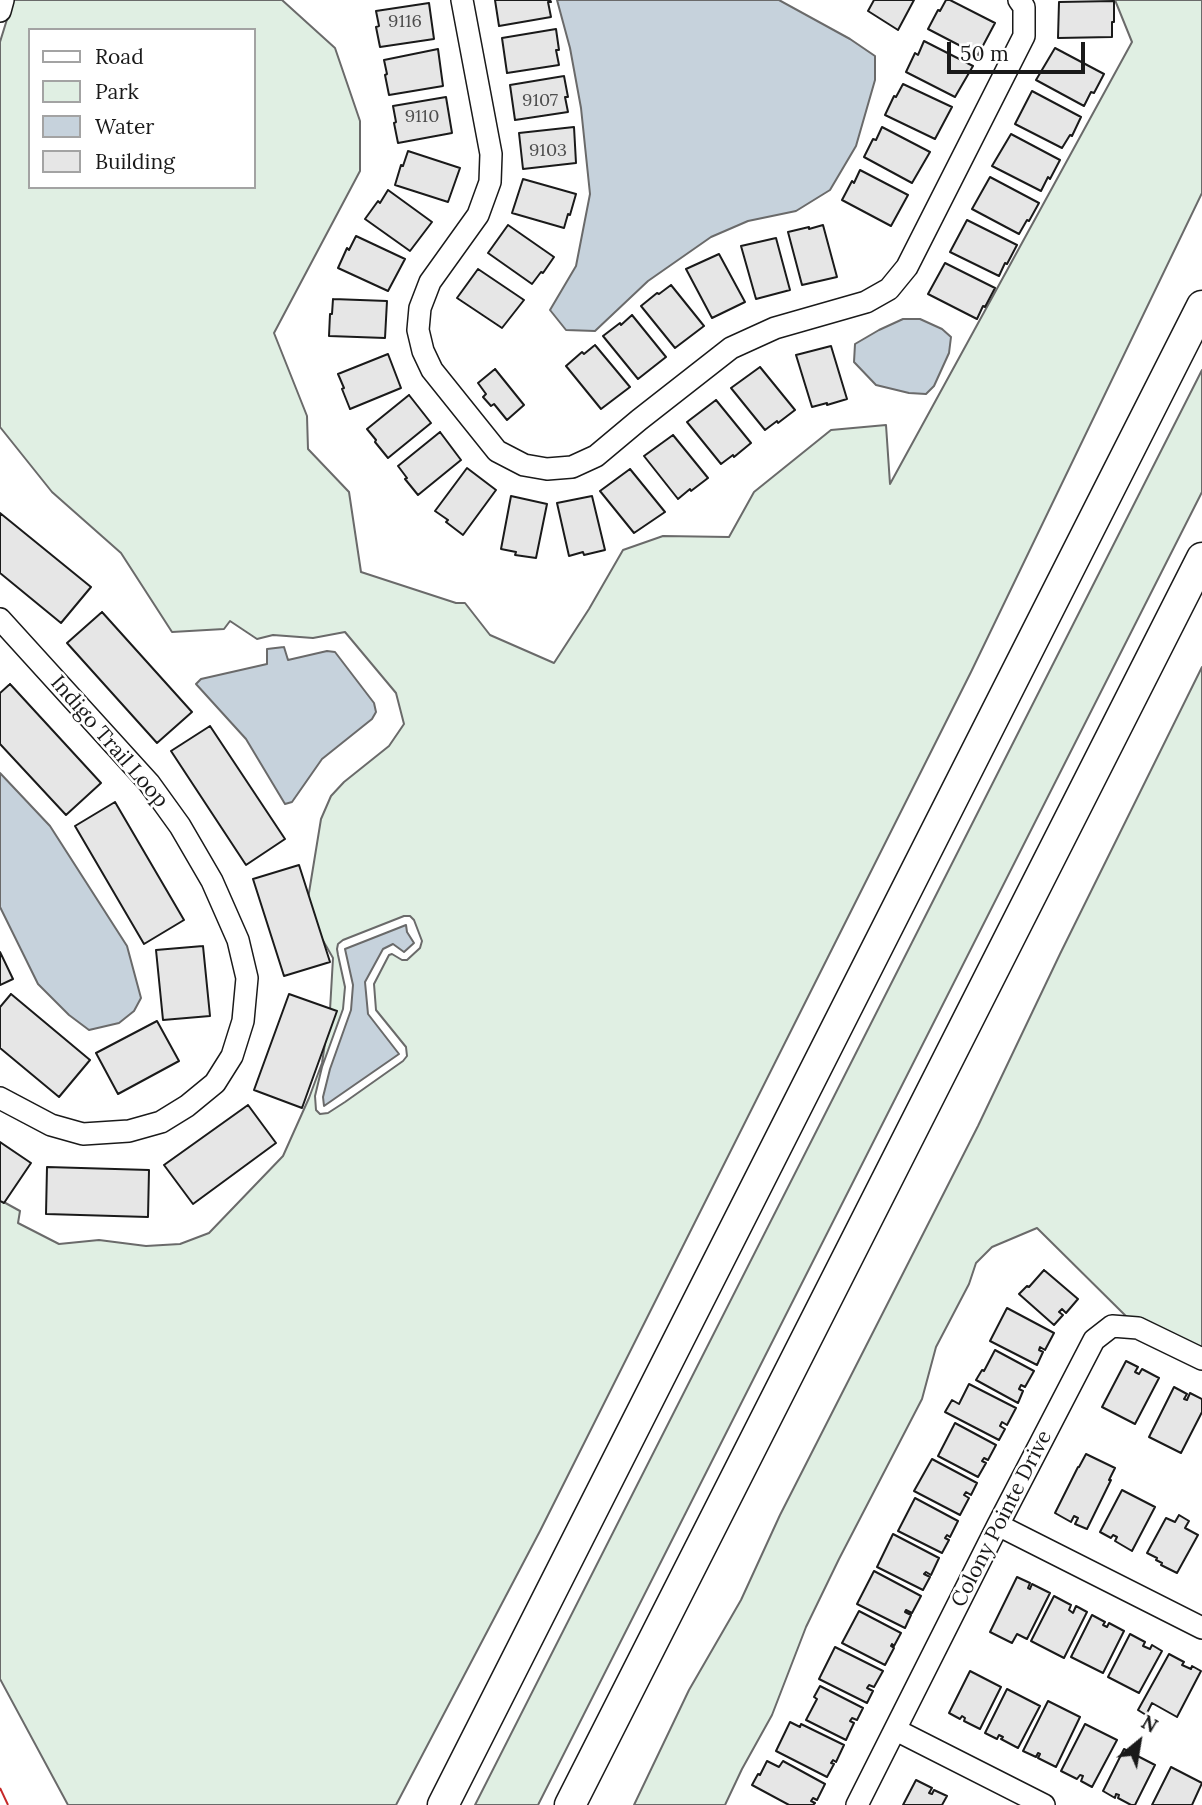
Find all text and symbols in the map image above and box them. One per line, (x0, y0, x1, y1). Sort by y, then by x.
house number: 9116 (388, 11, 422, 33)
legend (28, 28, 256, 189)
scale bar (950, 28, 1088, 72)
text: 50 m (960, 40, 1009, 67)
text: Road (95, 43, 144, 70)
text: Park (95, 78, 139, 105)
house number: 9107 (522, 90, 558, 112)
house number: 9110 (405, 106, 439, 128)
text: Water (95, 113, 154, 140)
house number: 9103 (529, 140, 567, 162)
text: Building (95, 148, 175, 175)
street label: Indigo Trail Loop (45, 671, 173, 813)
street label: Colony Pointe Drive (947, 1426, 1057, 1612)
north arrow (1104, 1707, 1174, 1777)
text: N (1137, 1710, 1162, 1738)

